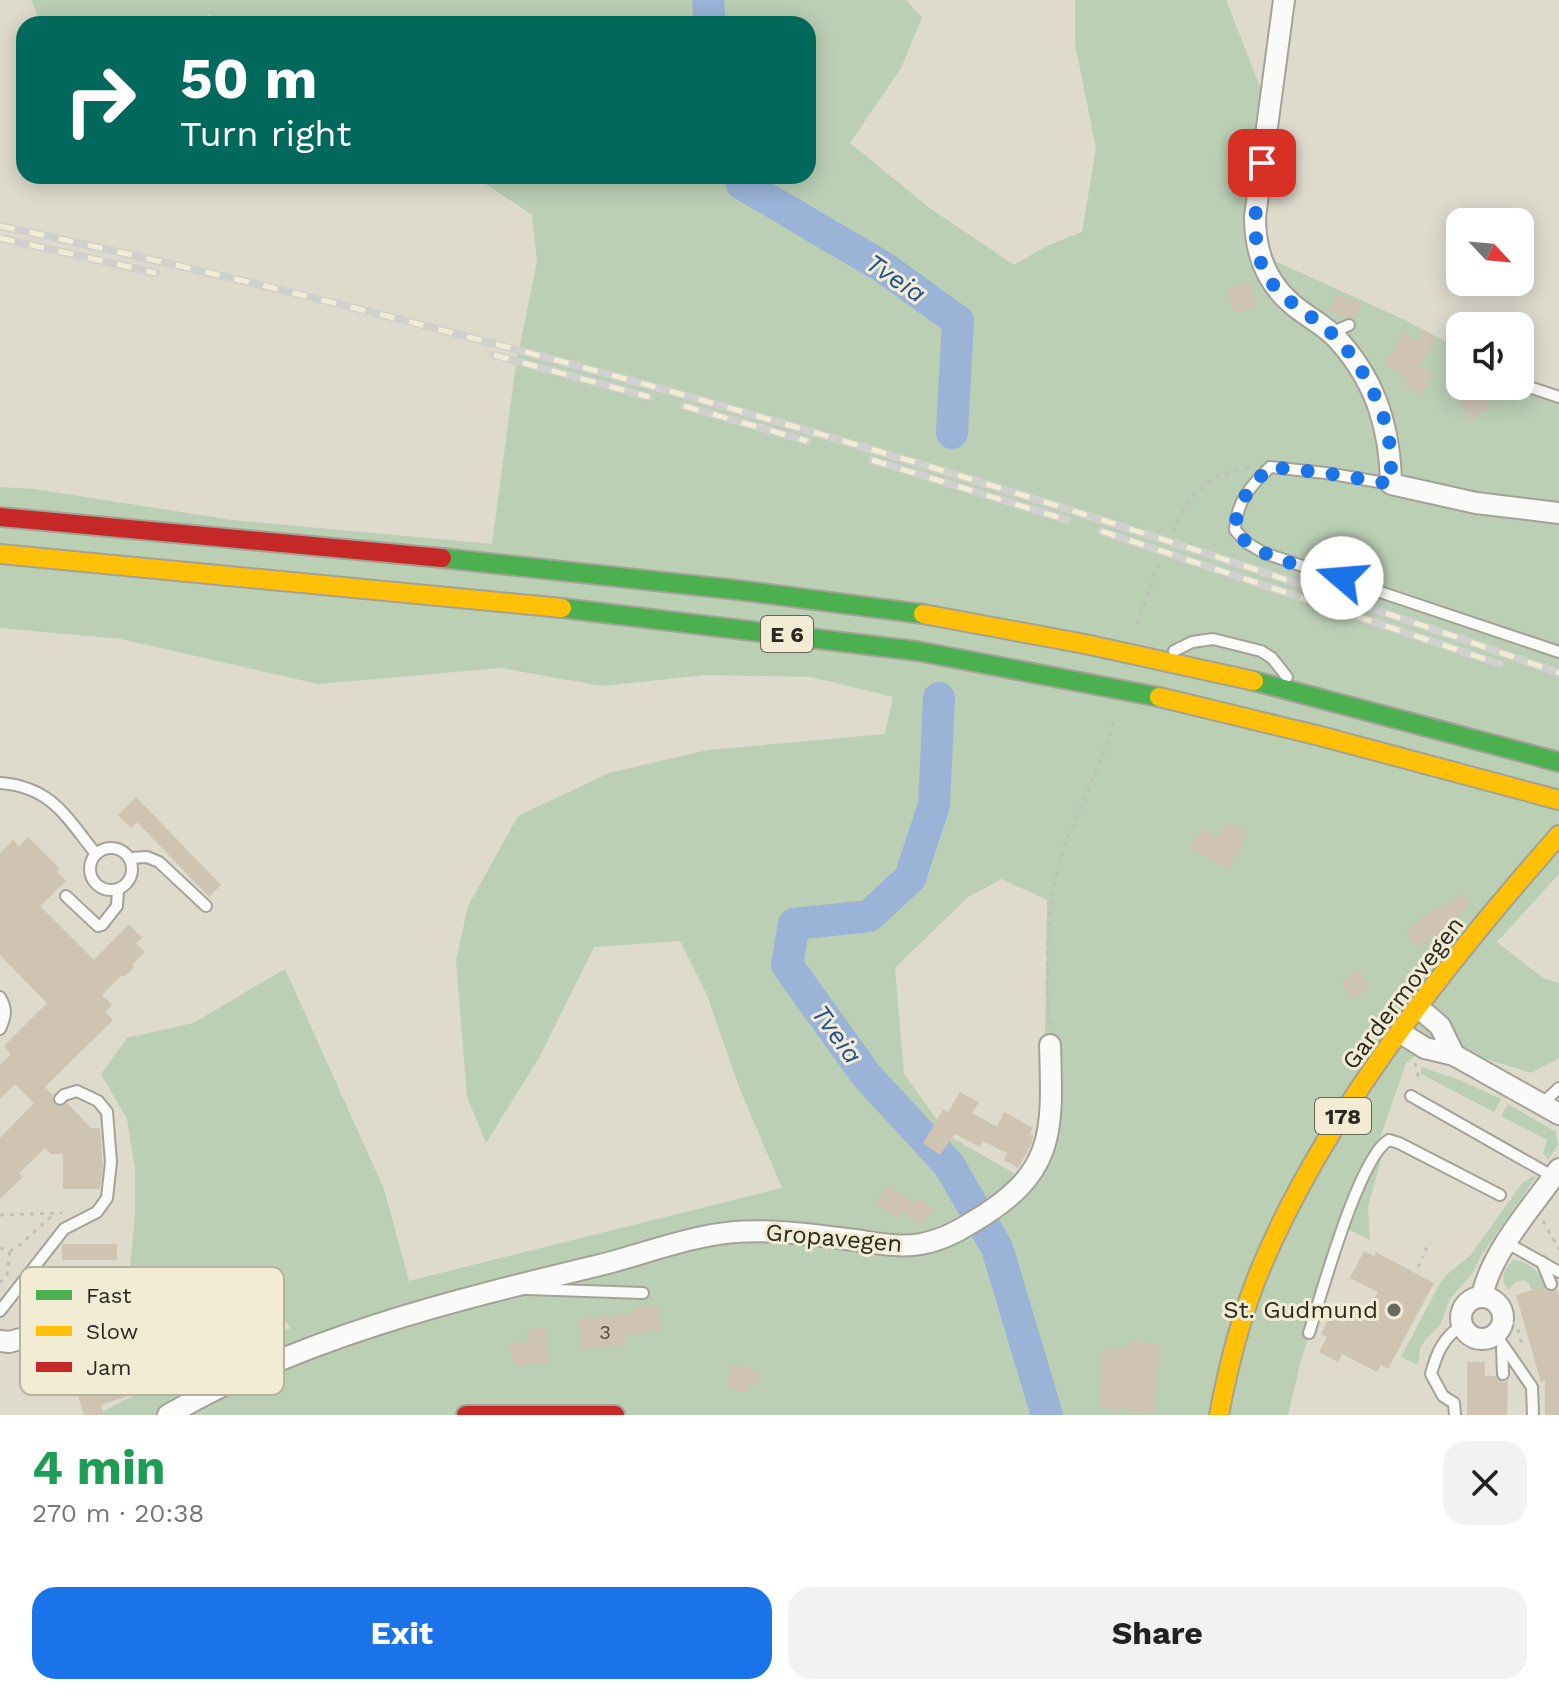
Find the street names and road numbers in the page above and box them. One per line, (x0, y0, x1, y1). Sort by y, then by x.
road number: E 6 (761, 616, 813, 652)
street label: Gardermovegen (1336, 911, 1470, 1075)
road number: 178 (1315, 1098, 1371, 1134)
street label: Gropavegen (764, 1218, 904, 1258)

